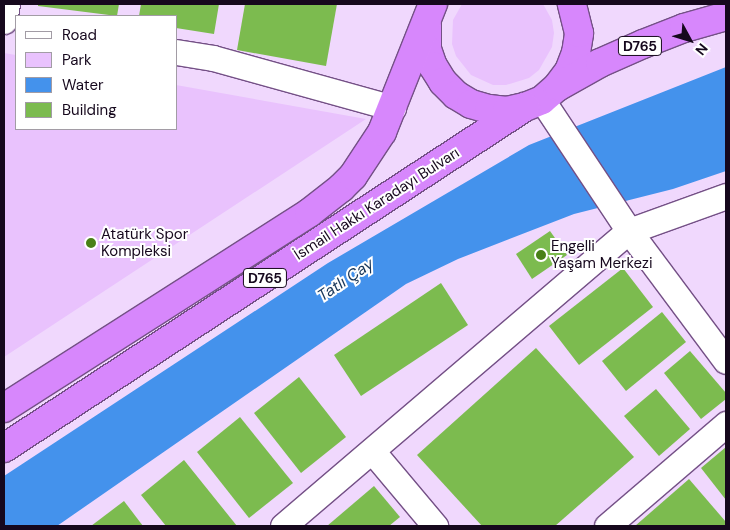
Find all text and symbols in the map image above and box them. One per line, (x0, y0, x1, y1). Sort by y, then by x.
legend (15, 15, 178, 130)
north arrow (665, 15, 715, 65)
text: Road (62, 25, 97, 45)
road number: D765 (618, 34, 662, 58)
text: N (691, 40, 712, 59)
text: Park (62, 50, 92, 70)
text: Water (62, 75, 103, 95)
text: Building (62, 100, 117, 120)
street label: İsmail Hakkı Karadayı Bulvarı (291, 144, 463, 264)
place label: Atatürk Spor Kompleksi (101, 225, 188, 260)
marker: Atatürk Spor Kompleksi (85, 237, 97, 249)
place label: Engelli Yaşam Merkezi (551, 237, 653, 272)
marker: Engelli Yaşam Merkezi (535, 249, 547, 261)
water label: Tatlı Çay (314, 254, 378, 306)
road number: D765 (242, 266, 288, 290)

